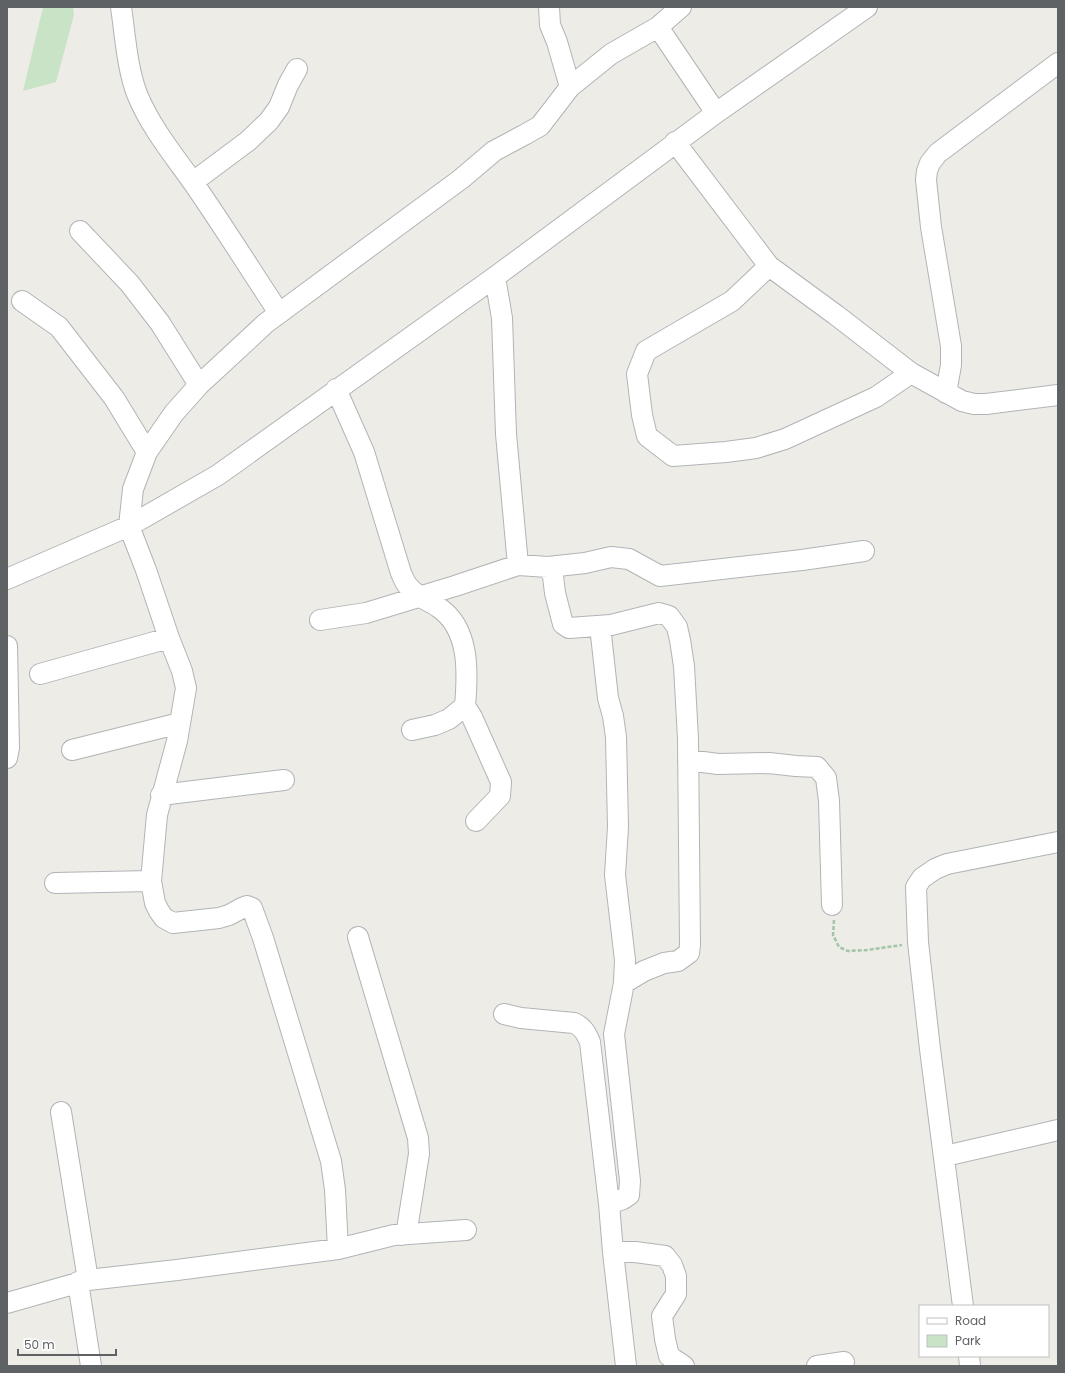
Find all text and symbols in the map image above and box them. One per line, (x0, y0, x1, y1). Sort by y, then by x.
legend (919, 1305, 1049, 1357)
text: Road (955, 1312, 986, 1329)
scale bar (18, 1331, 116, 1357)
text: Park (955, 1332, 982, 1349)
text: 50 m (24, 1336, 55, 1353)

